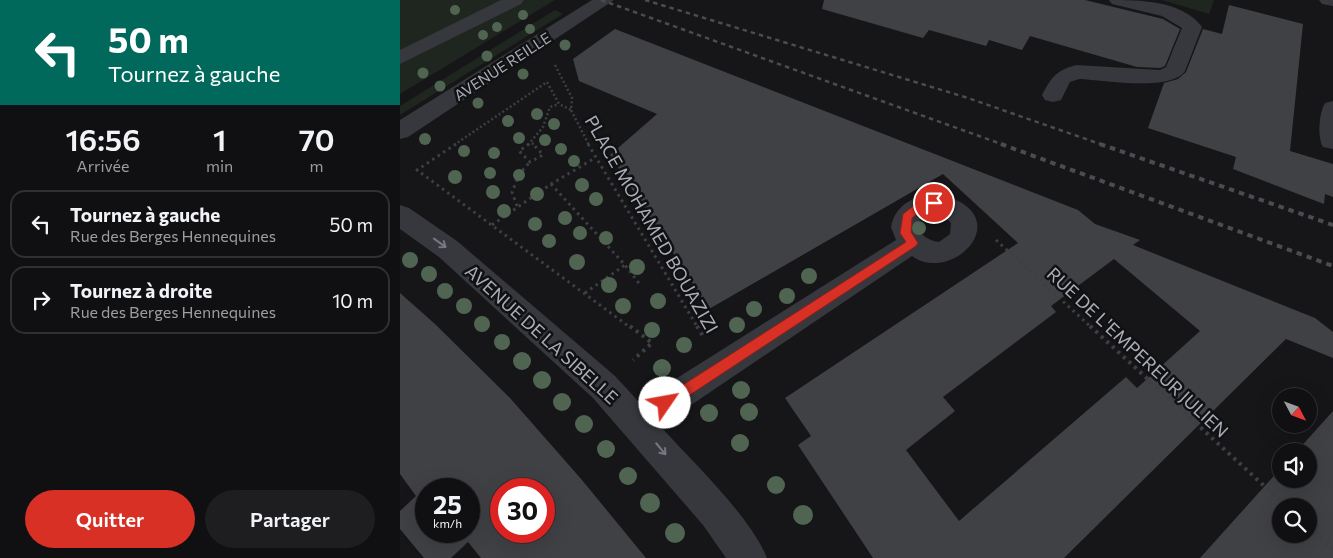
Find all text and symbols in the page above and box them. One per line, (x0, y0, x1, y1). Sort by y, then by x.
text: 50 m (108, 17, 189, 60)
icon: left (25, 20, 90, 85)
street label: AVENUE REILLE (450, 28, 554, 104)
text: Tournez à gauche (108, 60, 280, 87)
street label: PLACE MOHAMED BOUAZIZI (581, 111, 723, 337)
text: 16:56 (65, 120, 141, 157)
text: 1 (213, 120, 226, 157)
text: 70 (299, 120, 335, 157)
text: Arrivée (77, 156, 129, 175)
text: min (206, 156, 233, 175)
text: m (310, 156, 324, 175)
pin (913, 182, 955, 224)
icon: arrive (920, 189, 948, 217)
text: Tournez à gauche (70, 203, 220, 226)
icon: left (27, 210, 55, 238)
text: 50 m (329, 213, 373, 236)
text: Rue des Berges Hennequines (70, 226, 276, 245)
one-way arrow (433, 238, 447, 248)
street label: AVENUE DE LA SIBELLE (461, 260, 623, 408)
street label: RUE DE L'EMPEREUR JULIEN (1043, 262, 1233, 442)
text: Tournez à droite (70, 279, 212, 302)
icon: right (27, 286, 55, 314)
text: 10 m (332, 289, 373, 312)
text: Rue des Berges Hennequines (70, 302, 276, 321)
position arrow (638, 376, 690, 428)
north arrow (1272, 388, 1318, 432)
map controls (1272, 388, 1317, 543)
one-way arrow (655, 443, 666, 456)
button: sound (1272, 443, 1317, 488)
speed limit sign: 30 (490, 478, 555, 543)
text: 25 (433, 489, 462, 519)
button: Quitter (25, 490, 195, 548)
button: Partager (205, 490, 375, 548)
button: search (1272, 498, 1317, 543)
text: km/h (433, 516, 462, 530)

